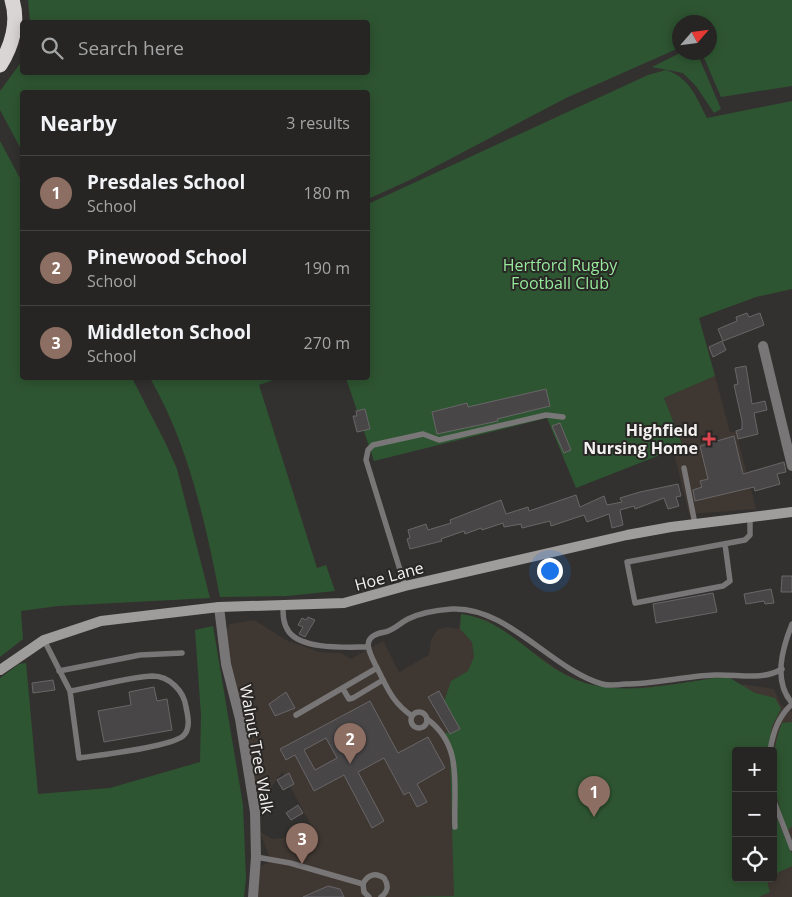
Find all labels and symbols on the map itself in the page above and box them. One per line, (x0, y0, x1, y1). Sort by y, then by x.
north arrow (672, 15, 717, 60)
park label: Hertford Rugby Football Club (503, 254, 618, 294)
place label: Highfield Nursing Home (583, 419, 698, 459)
marker: Highfield Nursing Home (702, 432, 716, 446)
street label: Hoe Lane (352, 556, 426, 596)
your location (537, 558, 563, 584)
street label: Walnut Tree Walk (235, 683, 279, 816)
pin: 2 (334, 723, 366, 764)
pin: 1 (578, 776, 610, 817)
pin: 3 (286, 823, 318, 864)

